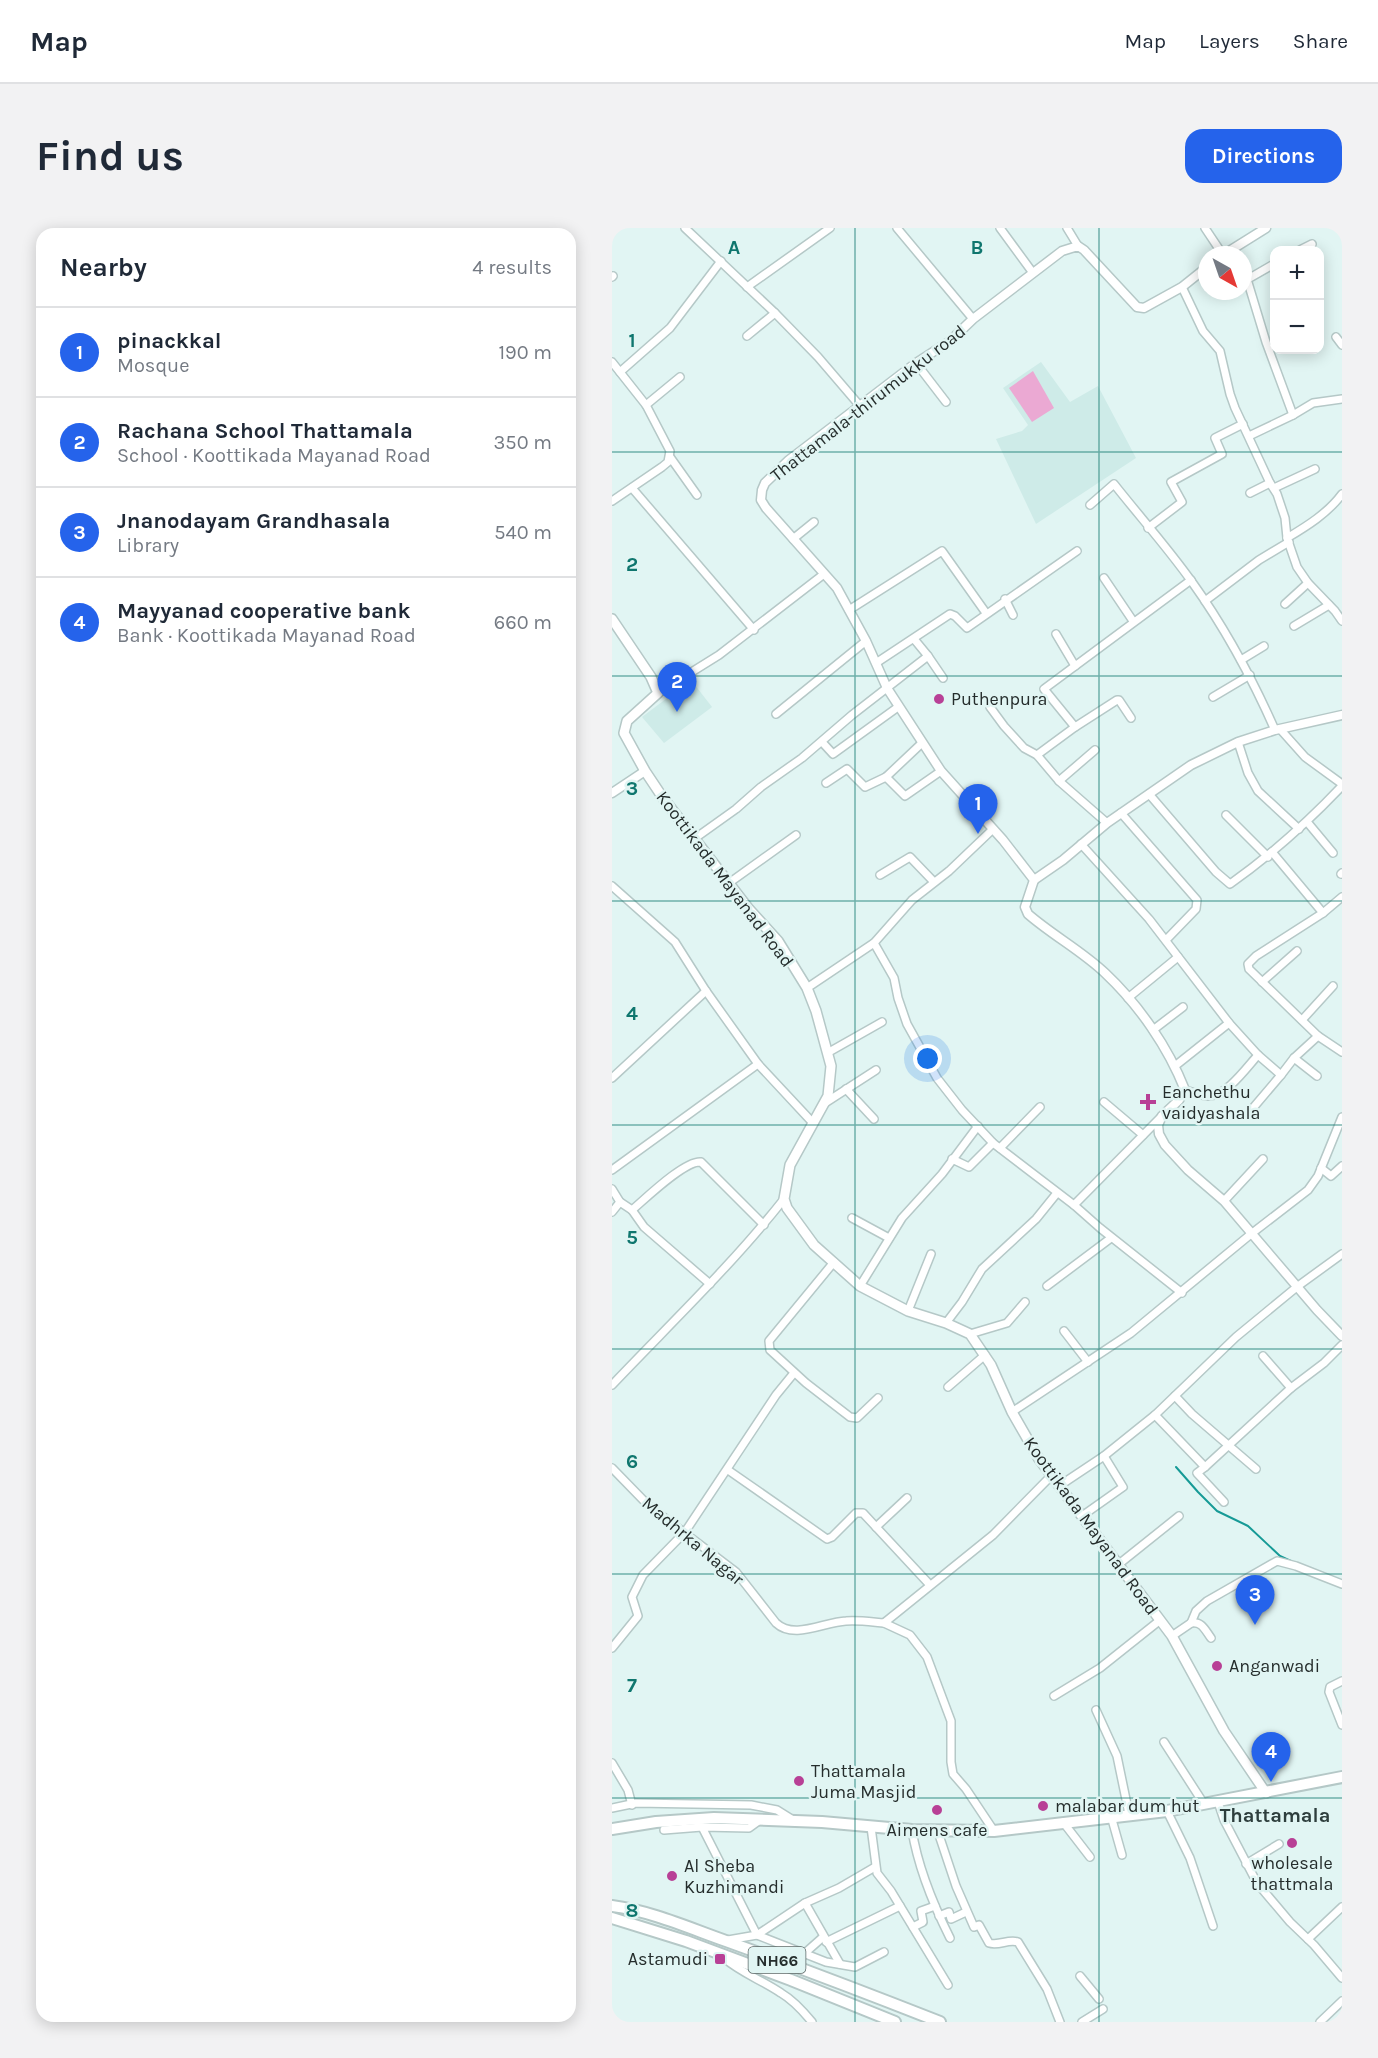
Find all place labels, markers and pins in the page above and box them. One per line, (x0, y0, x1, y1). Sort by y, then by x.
pin: 2 (658, 662, 696, 712)
place label: Puthenpura (951, 688, 1047, 710)
marker: Puthenpura (932, 692, 946, 706)
pin: 1 (958, 784, 998, 834)
place label: Eanchethu vaidyashala (1162, 1081, 1260, 1124)
marker: Eanchethu vaidyashala (1139, 1093, 1157, 1111)
pin: 3 (1236, 1576, 1274, 1625)
place label: Anganwadi (1229, 1655, 1320, 1677)
marker: Anganwadi (1210, 1659, 1224, 1673)
pin: 4 (1252, 1732, 1290, 1782)
place label: Thattamala Juma Masjid (811, 1760, 916, 1803)
marker: Thattamala Juma Masjid (792, 1774, 806, 1788)
place label: malabar dum hut (1055, 1795, 1199, 1817)
marker: malabar dum hut (1036, 1799, 1050, 1813)
marker: Aimens cafe (930, 1803, 944, 1817)
place label: Aimens cafe (887, 1819, 988, 1841)
marker: wholesale thattmala (1285, 1836, 1299, 1850)
place label: wholesale thattmala (1251, 1852, 1333, 1895)
place label: Al Sheba Kuzhimandi (684, 1855, 784, 1898)
marker: Al Sheba Kuzhimandi (665, 1869, 679, 1883)
place label: Astamudi (628, 1948, 708, 1970)
marker: Astamudi (713, 1952, 727, 1966)

